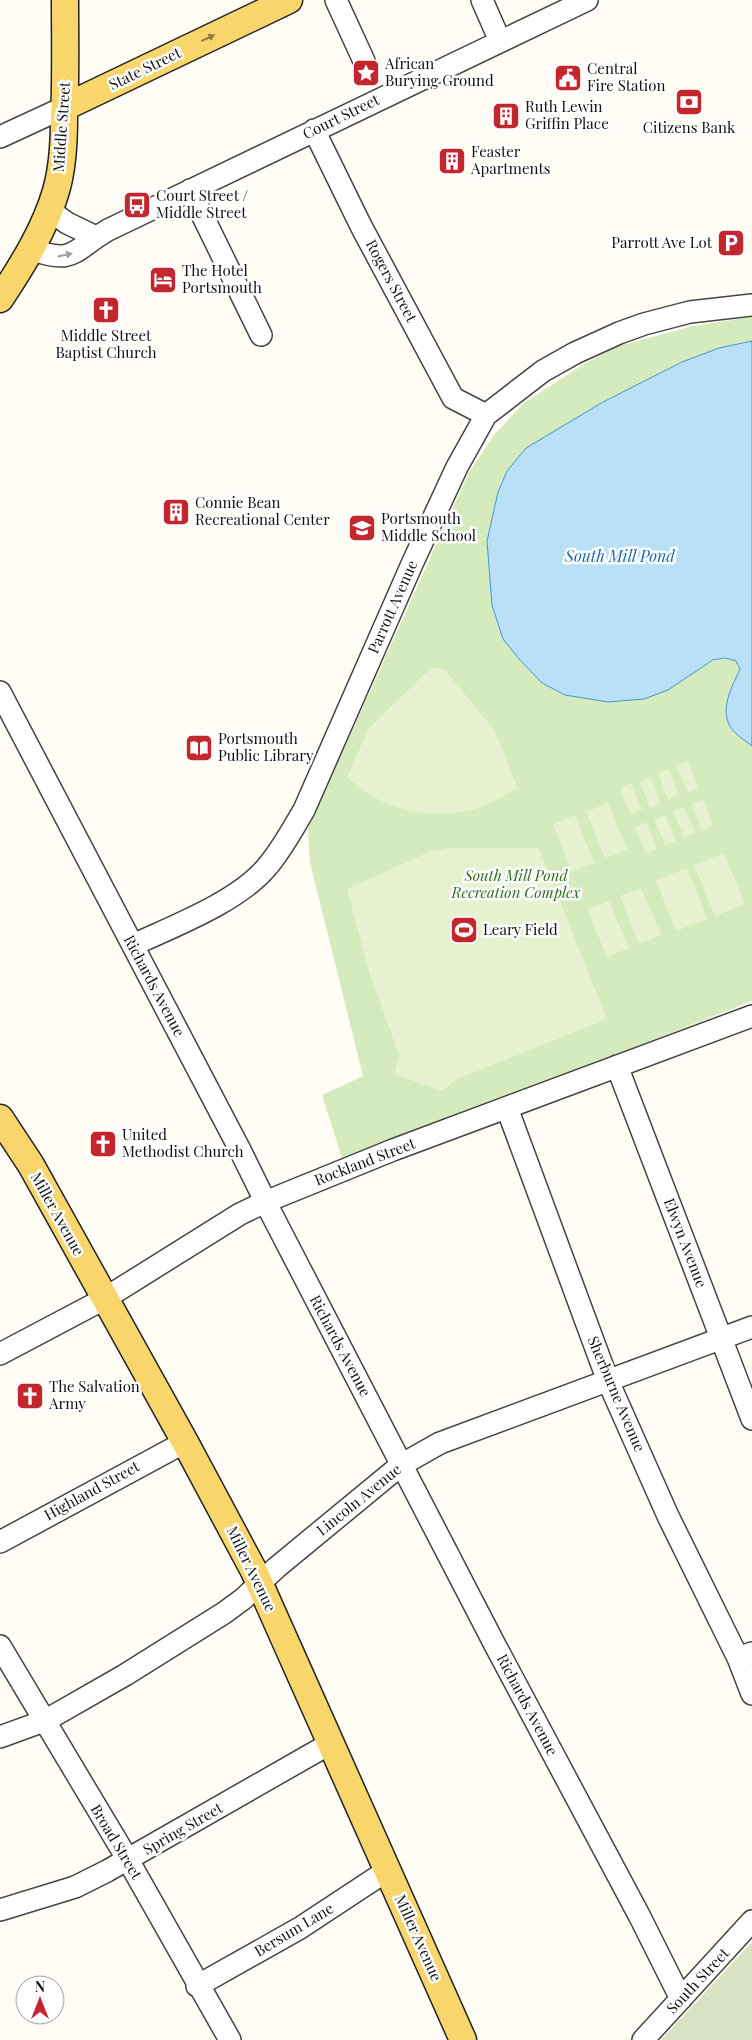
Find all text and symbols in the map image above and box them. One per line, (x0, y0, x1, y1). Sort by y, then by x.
one-way arrow (201, 34, 215, 42)
street label: State Street (105, 42, 185, 94)
place label: African Burying Ground (384, 53, 494, 90)
place icon: African Burying Ground (351, 58, 381, 88)
place label: Central Fire Station (587, 58, 665, 95)
public building icon: Central Fire Station (553, 63, 583, 93)
street label: Middle Street (48, 80, 74, 173)
bank icon: Citizens Bank (674, 87, 704, 117)
street label: Court Street (299, 89, 383, 143)
place label: Ruth Lewin Griffin Place (525, 96, 609, 133)
building icon: Ruth Lewin Griffin Place (491, 101, 521, 131)
place label: Citizens Bank (643, 117, 736, 137)
place label: Feaster Apartments (470, 141, 551, 178)
building icon: Feaster Apartments (437, 146, 467, 176)
place label: Court Street / Middle Street (156, 185, 248, 222)
bus stop icon: Court Street / Middle Street (122, 190, 152, 220)
parking icon: Parrott Ave Lot (716, 228, 746, 258)
place label: Parrott Ave Lot (611, 232, 713, 252)
street label: Rogers Street (362, 236, 422, 326)
one-way arrow (57, 251, 73, 259)
place label: The Hotel Portsmouth (182, 260, 262, 297)
hotel icon: The Hotel Portsmouth (148, 265, 178, 295)
church icon: Middle Street Baptist Church (91, 295, 121, 325)
place label: Middle Street Baptist Church (55, 325, 157, 362)
place label: Connie Bean Recreational Center (195, 492, 330, 529)
building icon: Connie Bean Recreational Center (161, 497, 191, 527)
place label: Portsmouth Middle School (381, 508, 476, 545)
school or university icon: Portsmouth Middle School (347, 513, 377, 543)
water label: South Mill Pond (564, 545, 676, 566)
street label: Parrott Avenue (363, 557, 422, 656)
place label: Portsmouth Public Library (218, 728, 314, 765)
library icon: Portsmouth Public Library (184, 733, 214, 763)
park label: South Mill Pond Recreation Complex (451, 865, 581, 902)
sports icon: Leary Field (449, 915, 479, 945)
place label: Leary Field (483, 919, 558, 939)
street label: Richards Avenue (120, 931, 190, 1040)
place label: United Methodist Church (122, 1124, 244, 1161)
church icon: United Methodist Church (88, 1129, 118, 1159)
street label: Rockland Street (311, 1132, 419, 1189)
street label: Miller Avenue (27, 1168, 89, 1259)
street label: Elwyn Avenue (660, 1195, 712, 1290)
street label: Richards Avenue (306, 1291, 376, 1400)
street label: Sherburne Avenue (583, 1333, 650, 1455)
place label: The Salvation Army (48, 1376, 140, 1413)
church icon: The Salvation Army (15, 1381, 45, 1411)
street label: Highland Street (40, 1455, 143, 1525)
street label: Lincoln Avenue (312, 1459, 405, 1540)
street label: Miller Avenue (223, 1523, 281, 1615)
street label: Richards Avenue (493, 1650, 563, 1759)
street label: Spring Street (139, 1797, 226, 1859)
street label: Broad Street (87, 1800, 147, 1883)
street label: Miller Avenue (391, 1891, 447, 1984)
street label: Bersum Lane (250, 1898, 337, 1961)
street label: South Street (662, 1943, 733, 2018)
north arrow (15, 1975, 65, 2025)
text: N (35, 1977, 45, 1996)

